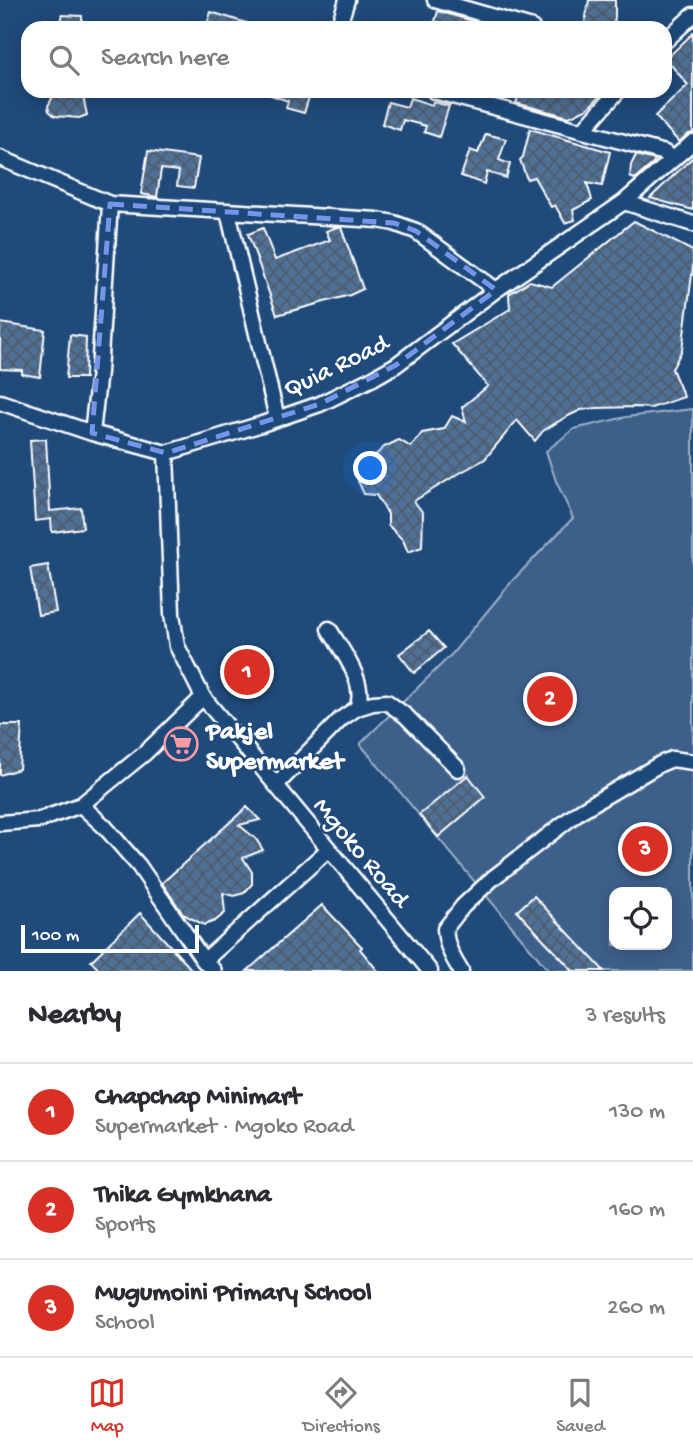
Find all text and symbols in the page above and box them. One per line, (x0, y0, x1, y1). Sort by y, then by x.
search box (21, 21, 672, 98)
icon: search (45, 41, 83, 79)
text: Search here (101, 44, 229, 75)
street label: Quia Road (280, 329, 396, 407)
your location (353, 451, 387, 485)
pin: 1 (224, 646, 270, 698)
pin: 2 (527, 673, 573, 725)
place label: Pakjel Supermarket (204, 718, 346, 779)
supermarket icon: Pakjel Supermarket (162, 725, 200, 763)
street label: Mgoko Road (304, 792, 416, 917)
pin: 3 (622, 823, 668, 875)
map controls (609, 887, 672, 950)
button: locate (609, 887, 672, 950)
scale bar (21, 922, 200, 954)
text: 100 m (32, 925, 79, 948)
text: Nearby (28, 999, 121, 1034)
text: 3 results (585, 1003, 665, 1030)
text: Chapchap Minimart (95, 1083, 301, 1114)
text: 1 (46, 1099, 56, 1126)
text: 130 m (609, 1099, 665, 1126)
text: Supermarket · Mgoko Road (95, 1114, 354, 1141)
text: Thika Gymkhana (95, 1181, 271, 1212)
text: 2 (45, 1197, 57, 1224)
text: 160 m (609, 1197, 665, 1224)
text: Sports (95, 1212, 155, 1239)
text: Mugumoini Primary School (95, 1279, 372, 1310)
text: 3 (45, 1295, 57, 1322)
text: 260 m (607, 1295, 665, 1322)
text: School (95, 1310, 155, 1337)
tab: Map (88, 1374, 126, 1439)
tab: Directions (303, 1374, 380, 1439)
tab: Saved (556, 1374, 605, 1439)

